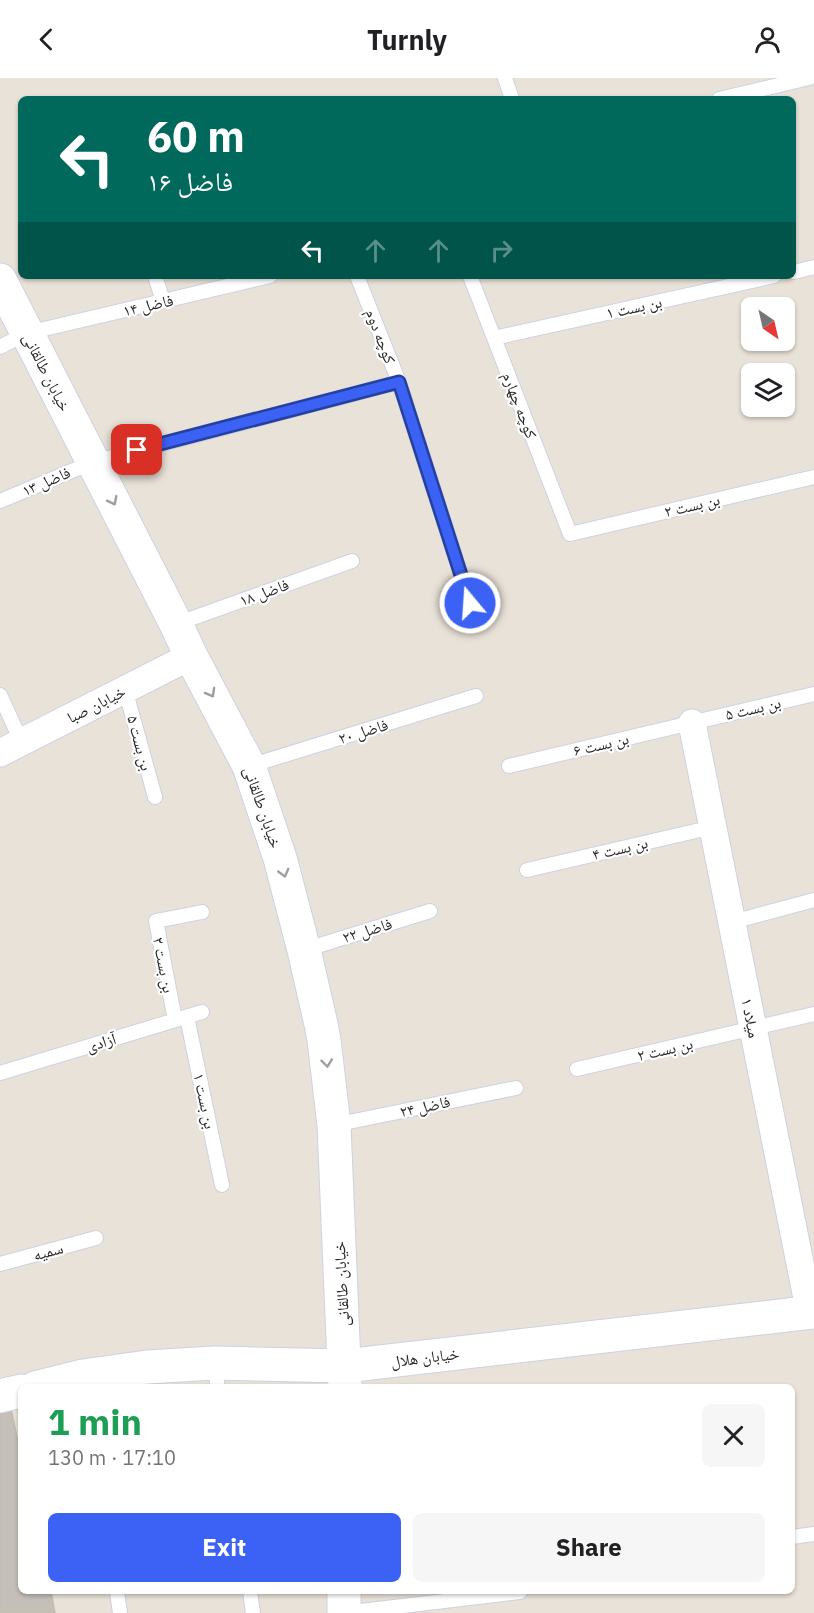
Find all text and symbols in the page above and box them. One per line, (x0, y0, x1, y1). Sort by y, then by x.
text: Turnly (367, 22, 447, 57)
icon: back (30, 23, 63, 56)
icon: person (751, 23, 784, 56)
text: 60 m (147, 109, 245, 164)
icon: left (48, 120, 126, 198)
text: فاضل ۱۶ (147, 163, 233, 198)
icon: left (296, 234, 329, 267)
icon: ahead (359, 234, 392, 267)
icon: ahead (422, 234, 455, 267)
icon: right (485, 234, 518, 267)
street label: فاضل ۱۴ (121, 290, 175, 321)
street label: بن بست ۱ (604, 291, 664, 324)
north arrow (741, 297, 795, 351)
map controls (741, 297, 795, 417)
street label: کوچه دوم (360, 306, 401, 367)
street label: خیابان طالقانی (18, 329, 75, 415)
button: layers (741, 363, 795, 417)
street label: کوچه چهارم (497, 369, 542, 442)
pin (111, 424, 162, 475)
icon: arrive (120, 433, 153, 466)
street label: فاضل ۱۳ (19, 462, 74, 501)
street label: بن بست ۲ (662, 489, 722, 522)
one-way arrow (106, 494, 117, 505)
position arrow (438, 571, 502, 635)
street label: فاضل ۱۸ (237, 574, 292, 611)
street label: خیابان صبا (63, 681, 129, 728)
one-way arrow (204, 687, 215, 697)
street label: بن بست ۵ (723, 692, 783, 725)
street label: بن بست ۵ (122, 713, 157, 773)
street label: فاضل ۲۰ (336, 714, 391, 749)
street label: بن بست ۶ (571, 728, 631, 761)
street label: خیابان طالقانی (239, 763, 286, 851)
street label: بن بست ۴ (590, 832, 650, 865)
one-way arrow (276, 868, 289, 878)
street label: فاضل ۲۲ (340, 913, 395, 948)
street label: بن بست ۲ (148, 935, 179, 995)
street label: میلاد ۱ (737, 996, 765, 1040)
street label: آزادی (84, 1028, 120, 1057)
street label: بن بست ۲ (635, 1033, 695, 1066)
one-way arrow (320, 1059, 332, 1068)
street label: بن بست ۱ (188, 1071, 221, 1131)
street label: فاضل ۲۴ (398, 1091, 452, 1122)
street label: سمیه (31, 1237, 65, 1265)
street label: خیابان طالقانی (329, 1241, 354, 1327)
street label: خیابان هلال (390, 1343, 461, 1372)
text: 1 min (48, 1398, 142, 1445)
button: close (702, 1404, 765, 1467)
text: 130 m · 17:10 (48, 1444, 176, 1471)
button: Exit (48, 1513, 401, 1582)
button: Share (413, 1513, 765, 1582)

